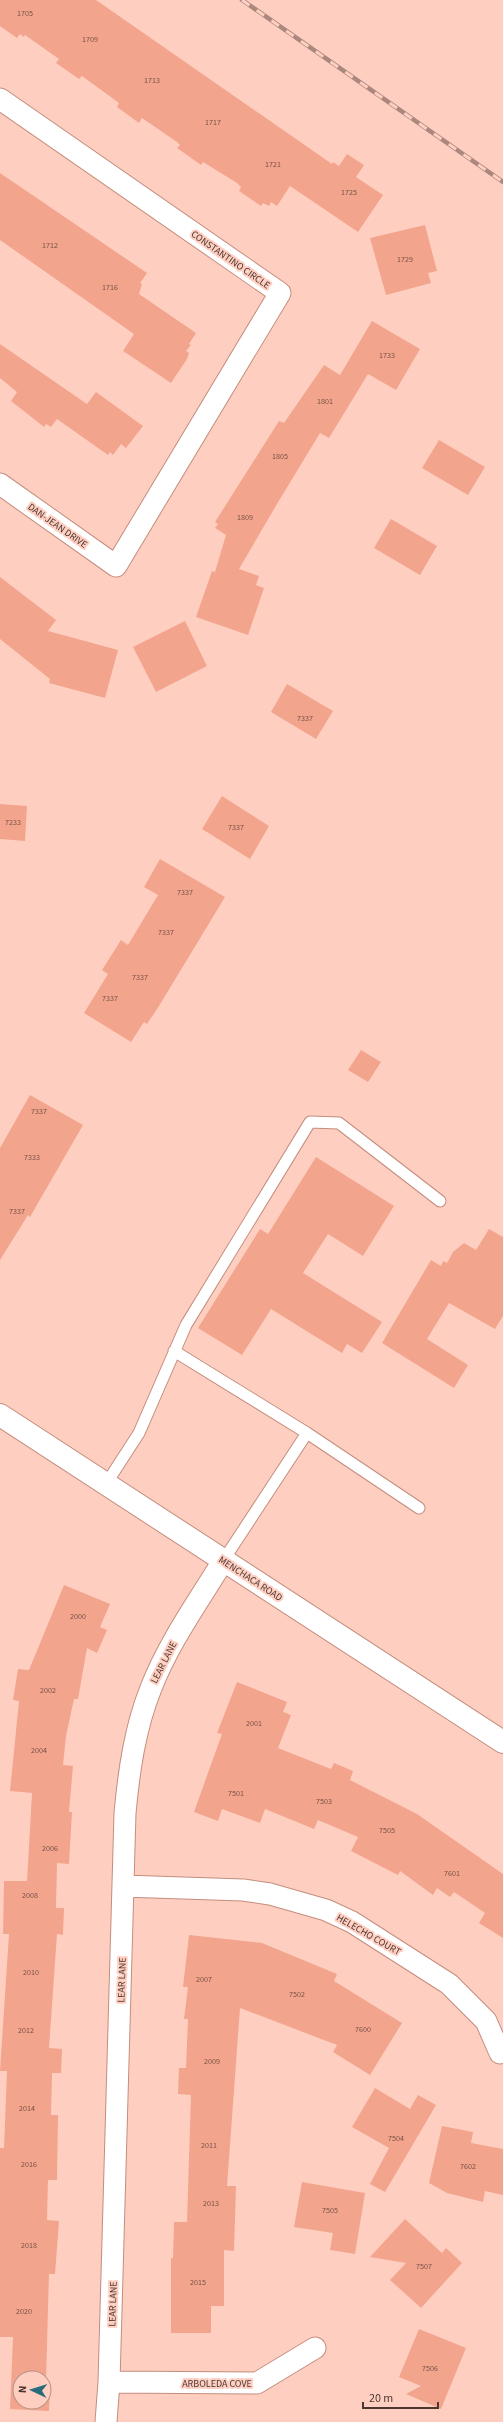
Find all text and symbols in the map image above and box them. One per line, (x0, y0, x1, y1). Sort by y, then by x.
house number: 1705 (17, 8, 33, 19)
house number: 1709 (82, 34, 98, 45)
house number: 1713 (144, 75, 160, 86)
house number: 1717 (205, 117, 221, 128)
house number: 1721 (265, 159, 281, 170)
house number: 1725 (341, 187, 357, 198)
street label: CONSTANTINO CIRCLE (188, 227, 273, 292)
house number: 1712 (42, 240, 58, 251)
house number: 1729 (397, 254, 413, 265)
house number: 1716 (102, 282, 118, 293)
house number: 1733 (379, 350, 395, 361)
house number: 1801 (317, 396, 333, 407)
house number: 1805 (272, 451, 288, 462)
street label: DAN-JEAN DRIVE (25, 500, 90, 552)
house number: 1809 (237, 512, 253, 523)
house number: 7337 (297, 713, 313, 724)
house number: 7233 (5, 817, 21, 828)
house number: 7337 (228, 822, 244, 833)
house number: 7337 (177, 887, 193, 898)
house number: 7337 (158, 927, 174, 938)
house number: 7337 (132, 972, 148, 983)
house number: 7337 (102, 993, 118, 1004)
house number: 7337 (31, 1106, 47, 1117)
house number: 7333 (24, 1152, 40, 1163)
house number: 7337 (9, 1206, 25, 1217)
street label: MENCHACA ROAD (216, 1553, 285, 1605)
house number: 2000 (70, 1611, 86, 1622)
street label: LEAR LANE (147, 1639, 180, 1686)
house number: 2002 (40, 1685, 56, 1696)
house number: 2001 (246, 1718, 262, 1729)
house number: 2004 (31, 1745, 47, 1756)
house number: 7501 (228, 1788, 244, 1799)
house number: 7503 (316, 1796, 332, 1807)
house number: 7505 (379, 1825, 395, 1836)
house number: 2006 (42, 1843, 58, 1854)
house number: 7601 (444, 1868, 460, 1879)
house number: 2008 (22, 1890, 38, 1901)
street label: HELECHO COURT (334, 1911, 404, 1959)
street label: LEAR LANE (114, 1957, 130, 2003)
house number: 2010 (23, 1967, 39, 1978)
house number: 2007 (196, 1974, 212, 1985)
house number: 7502 (289, 1989, 305, 2000)
house number: 7600 (355, 2024, 371, 2035)
house number: 2012 (18, 2025, 34, 2036)
house number: 2009 (204, 2056, 220, 2067)
house number: 2014 (19, 2103, 35, 2114)
house number: 7504 (388, 2133, 404, 2144)
house number: 2011 (201, 2140, 217, 2151)
house number: 2016 (21, 2159, 37, 2170)
house number: 7602 (460, 2161, 476, 2172)
house number: 2013 (203, 2198, 219, 2209)
house number: 7505 (322, 2205, 338, 2216)
house number: 2018 (21, 2240, 37, 2251)
house number: 7507 (416, 2261, 432, 2272)
house number: 2015 (190, 2277, 206, 2288)
street label: LEAR LANE (105, 2281, 121, 2327)
house number: 2020 (16, 2306, 32, 2317)
house number: 7506 (422, 2363, 438, 2374)
north arrow (12, 2370, 52, 2410)
street label: ARBOLEDA COVE (182, 2377, 252, 2391)
scale bar (363, 2384, 438, 2410)
text: N (15, 2385, 30, 2394)
text: 20 m (369, 2390, 393, 2407)

